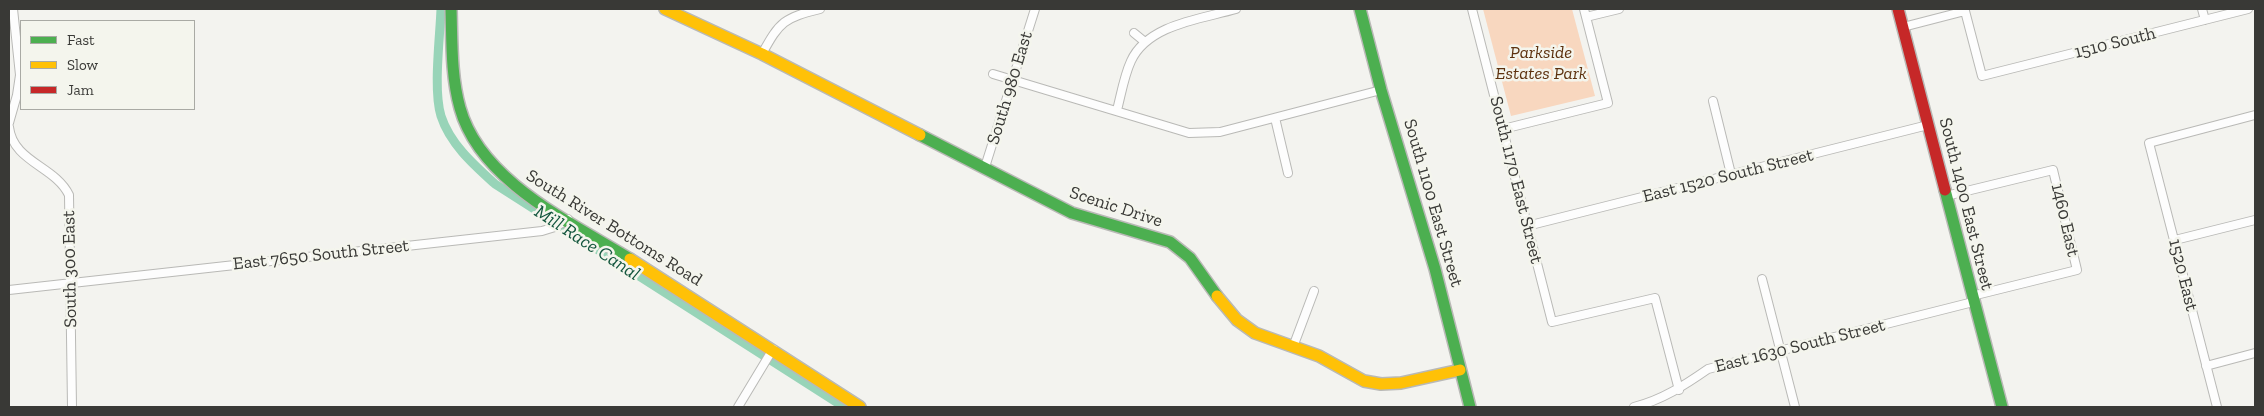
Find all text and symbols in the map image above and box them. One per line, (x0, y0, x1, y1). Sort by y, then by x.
legend (20, 20, 195, 110)
street label: 1510 South (2072, 22, 2158, 64)
street label: South 980 East (983, 29, 1037, 147)
text: Fast (67, 31, 95, 49)
park label: Parkside Estates Park (1495, 42, 1587, 84)
text: Slow (67, 56, 98, 74)
text: Jam (67, 81, 94, 99)
street label: South 1170 East Street (1485, 94, 1547, 266)
street label: South 1100 East Street (1399, 116, 1467, 290)
street label: South 1400 East Street (1934, 116, 1998, 292)
street label: East 1520 South Street (1640, 144, 1816, 208)
street label: South River Bottoms Road (522, 165, 706, 291)
street label: 1460 East (2046, 181, 2084, 259)
street label: Scenic Drive (1067, 182, 1165, 232)
water label: Mill Race Canal (530, 200, 644, 286)
street label: South 300 East (58, 210, 82, 328)
street label: East 7650 South Street (232, 235, 410, 275)
street label: 1520 East (2164, 237, 2202, 313)
street label: East 1630 South Street (1713, 314, 1887, 378)

